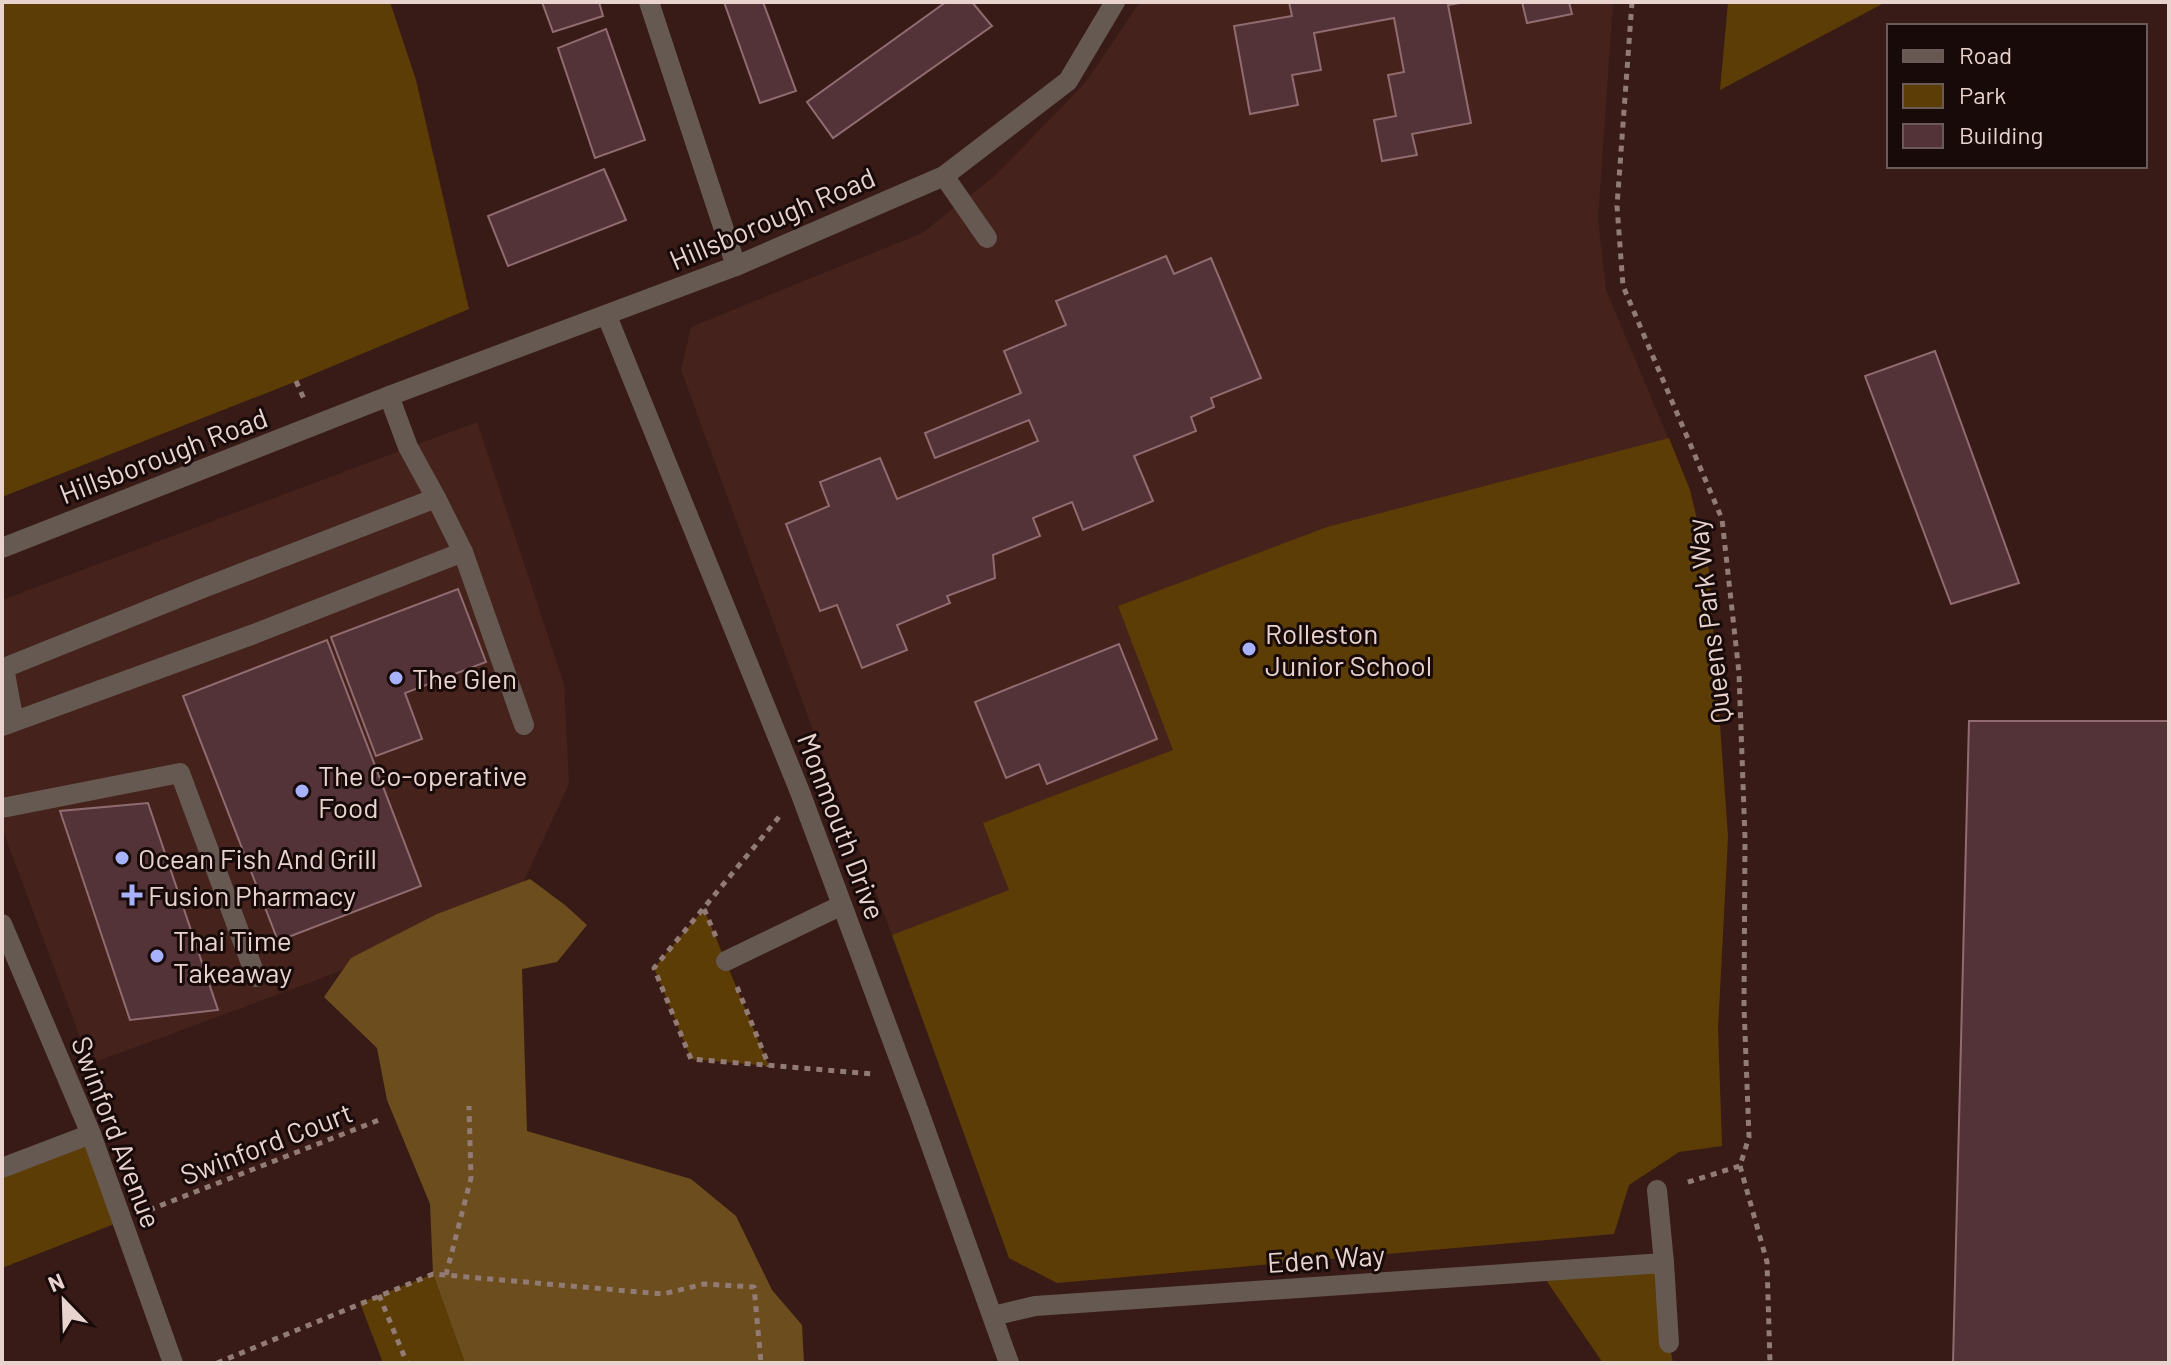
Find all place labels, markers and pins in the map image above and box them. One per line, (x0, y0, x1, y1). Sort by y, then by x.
place label: Rolleston Junior School (1265, 616, 1432, 682)
marker: Rolleston Junior School (1240, 640, 1258, 658)
place label: The Glen (412, 661, 517, 695)
marker: The Glen (387, 669, 405, 687)
place label: The Co-operative Food (318, 758, 527, 824)
marker: The Co-operative Food (293, 782, 311, 800)
place label: Ocean Fish And Grill (138, 841, 377, 875)
marker: Ocean Fish And Grill (113, 849, 131, 867)
place label: Fusion Pharmacy (148, 878, 356, 912)
marker: Fusion Pharmacy (123, 886, 141, 904)
place label: Thai Time Takeaway (173, 923, 292, 989)
marker: Thai Time Takeaway (148, 947, 166, 965)

